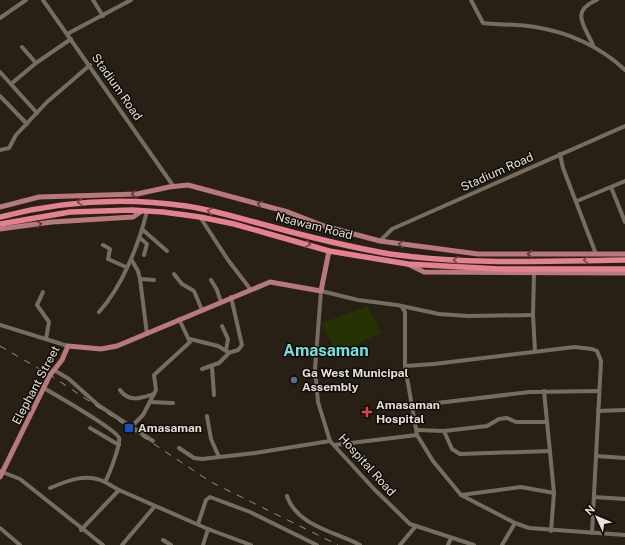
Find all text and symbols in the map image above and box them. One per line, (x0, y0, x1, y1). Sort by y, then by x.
street label: Stadium Road (89, 51, 145, 123)
street label: Stadium Road (459, 150, 535, 194)
one-way arrow (131, 190, 137, 199)
one-way arrow (77, 197, 83, 206)
one-way arrow (257, 200, 264, 209)
one-way arrow (206, 207, 213, 215)
street label: Nsawam Road (274, 210, 354, 242)
one-way arrow (36, 219, 42, 228)
one-way arrow (304, 240, 311, 248)
one-way arrow (398, 240, 404, 249)
one-way arrow (527, 250, 533, 258)
one-way arrow (453, 256, 459, 265)
one-way arrow (583, 256, 589, 264)
district label: Amasaman (283, 341, 369, 360)
street label: Elephant Street (9, 343, 63, 427)
place label: Ga West Municipal Assembly (302, 366, 409, 394)
marker: Ga West Municipal Assembly (289, 375, 299, 385)
place label: Amasaman Hospital (376, 398, 440, 426)
marker: Amasaman Hospital (361, 406, 373, 418)
place label: Amasaman (138, 421, 202, 435)
marker: Amasaman (123, 422, 135, 434)
street label: Hospital Road (336, 431, 398, 499)
north arrow (577, 497, 617, 537)
text: N (583, 503, 597, 517)

